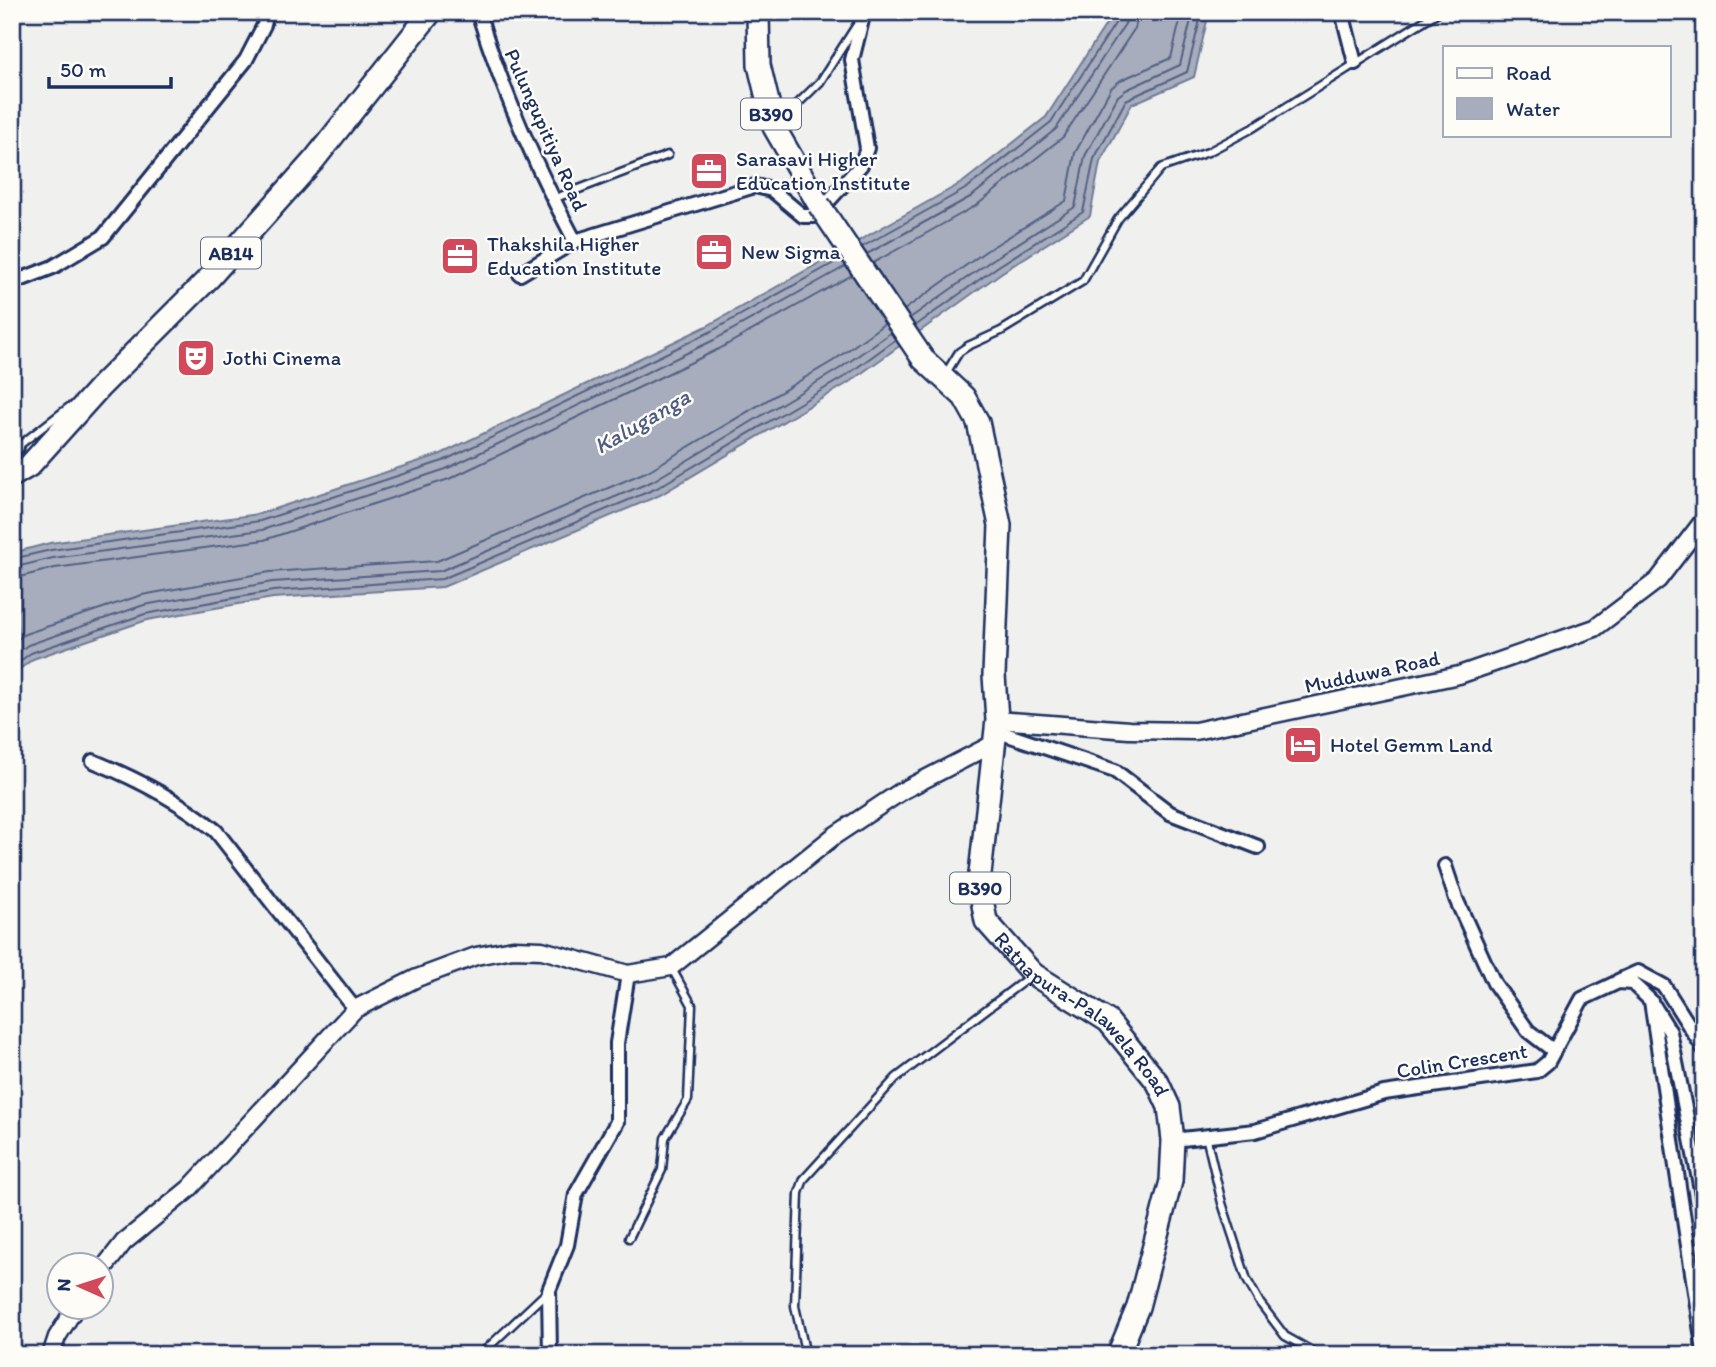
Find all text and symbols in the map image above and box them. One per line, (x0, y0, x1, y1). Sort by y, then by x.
street label: Pulungupitiya Road (499, 45, 594, 215)
scale bar (49, 46, 172, 90)
legend (1443, 46, 1670, 136)
text: 50 m (60, 57, 107, 82)
text: Road (1506, 60, 1552, 85)
text: Water (1506, 96, 1560, 121)
road number: B390 (741, 98, 801, 130)
place label: Sarasavi Higher Education Institute (736, 146, 910, 195)
office icon: Sarasavi Higher Education Institute (688, 150, 730, 192)
place label: Thakshila Higher Education Institute (487, 231, 661, 280)
office icon: New Sigma (693, 231, 735, 273)
office icon: Thakshila Higher Education Institute (439, 235, 481, 277)
road number: AB14 (201, 238, 261, 268)
place label: New Sigma (741, 239, 841, 264)
theatre icon: Jothi Cinema (175, 337, 217, 379)
place label: Jothi Cinema (223, 345, 341, 370)
water label: Kaluganga (589, 382, 696, 460)
street label: Mudduwa Road (1302, 645, 1442, 698)
hotel icon: Hotel Gemm Land (1282, 724, 1324, 766)
place label: Hotel Gemm Land (1330, 732, 1493, 757)
road number: B390 (950, 873, 1010, 904)
street label: Ratnapura-Palawela Road (989, 926, 1175, 1100)
street label: Colin Crescent (1395, 1038, 1529, 1083)
north arrow (46, 1252, 116, 1322)
text: N (52, 1278, 75, 1292)

